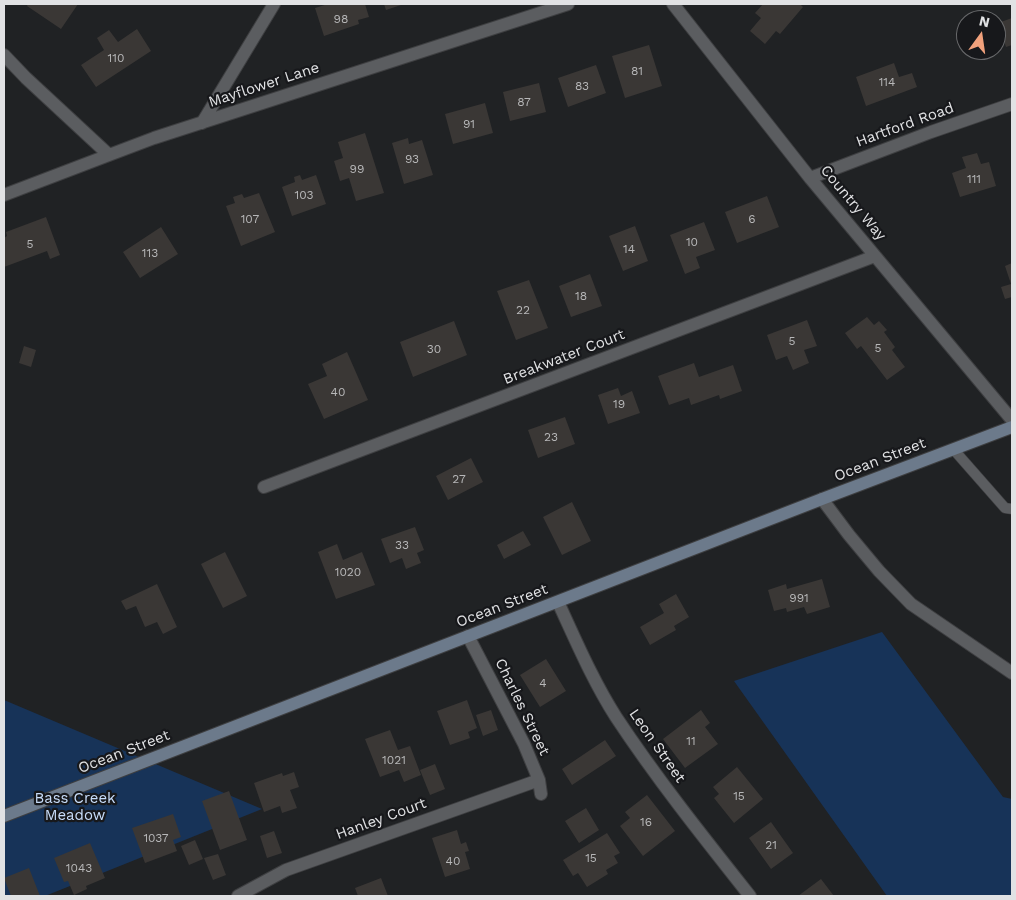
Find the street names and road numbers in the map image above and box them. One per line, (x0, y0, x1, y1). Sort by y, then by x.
street label: Mayflower Lane (206, 59, 322, 111)
street label: Hartford Road (854, 99, 956, 151)
street label: Country Way (816, 162, 890, 244)
street label: Breakwater Court (501, 326, 627, 388)
street label: Ocean Street (832, 434, 928, 486)
street label: Ocean Street (454, 580, 550, 632)
street label: Charles Street (491, 656, 553, 758)
street label: Leon Street (625, 706, 689, 786)
street label: Ocean Street (76, 726, 172, 778)
street label: Hanley Court (333, 794, 429, 844)

